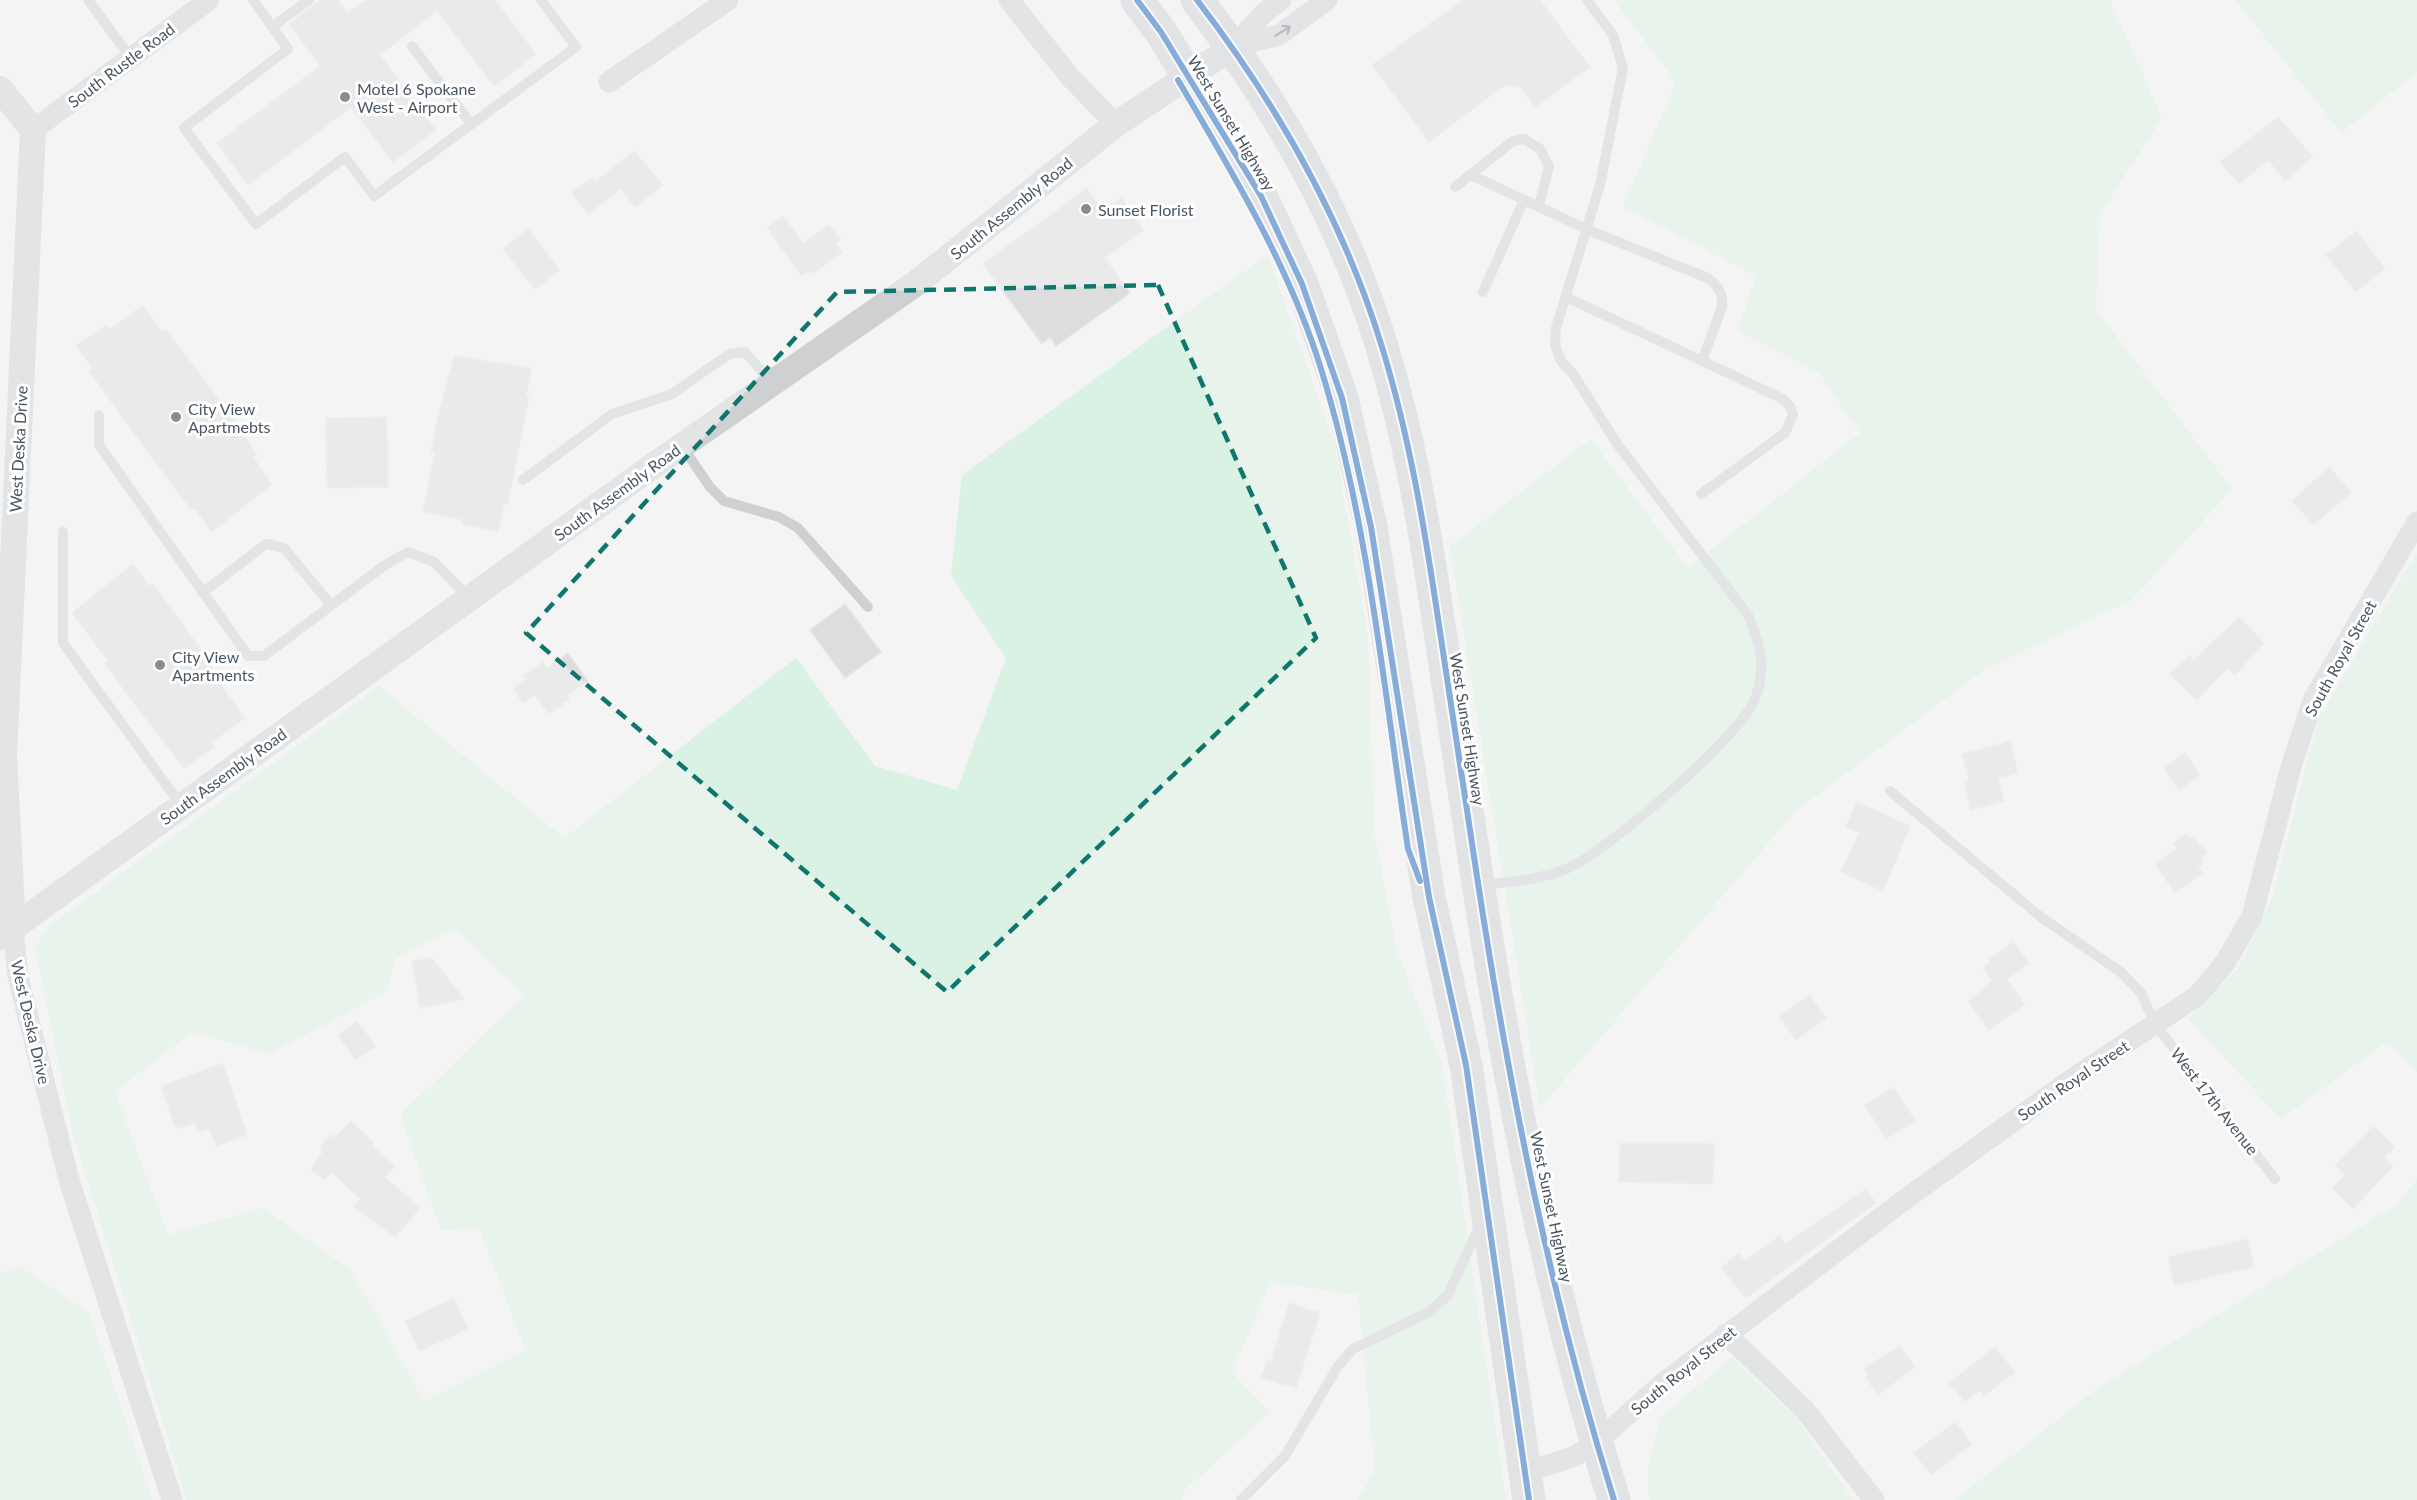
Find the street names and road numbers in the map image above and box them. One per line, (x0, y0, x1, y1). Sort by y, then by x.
street label: South Rustle Road (64, 19, 178, 111)
street label: West Sunset Highway (1184, 52, 1280, 195)
street label: South Assembly Road (946, 153, 1076, 263)
street label: West Deska Drive (5, 385, 31, 513)
street label: South Assembly Road (550, 440, 684, 544)
street label: South Royal Street (2300, 596, 2380, 719)
street label: West Sunset Highway (1447, 651, 1490, 807)
street label: South Assembly Road (156, 724, 290, 828)
street label: West Deska Drive (8, 958, 54, 1086)
street label: South Royal Street (2014, 1036, 2132, 1124)
street label: West 17th Avenue (2167, 1044, 2263, 1158)
street label: West Sunset Highway (1527, 1130, 1577, 1285)
street label: South Royal Street (1627, 1322, 1740, 1418)

